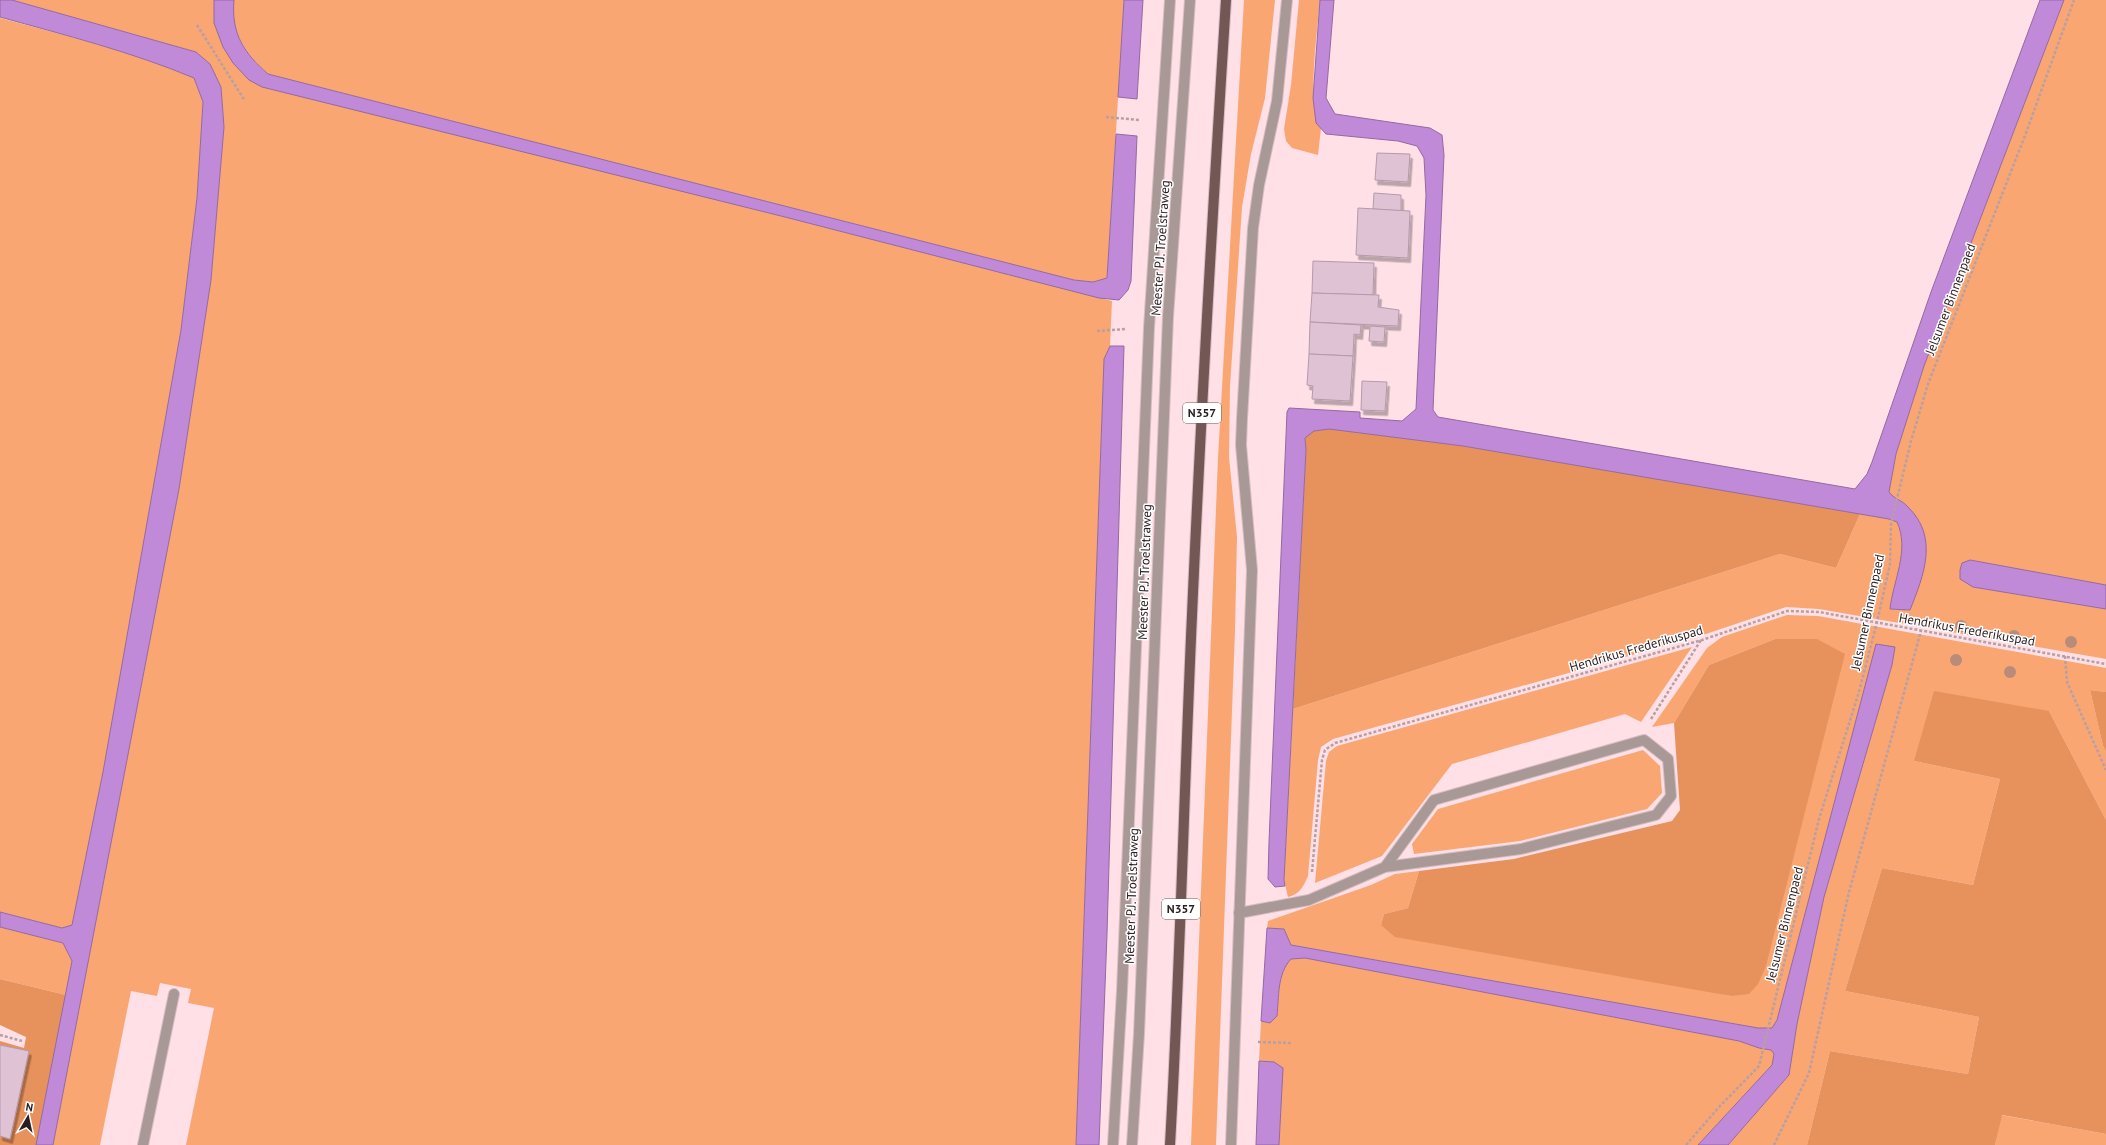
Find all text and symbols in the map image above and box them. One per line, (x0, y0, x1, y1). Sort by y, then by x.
street label: Meester P.J. Troelstraweg (1147, 180, 1174, 316)
street label: Jelsumer Binnenpaed (1921, 241, 1980, 358)
road number: N357 (1183, 403, 1221, 423)
street label: Meester P.J. Troelstraweg (1134, 504, 1155, 640)
street label: Jelsumer Binnenpaed (1847, 553, 1888, 672)
street label: Hendrikus Frederikuspad (1898, 609, 2036, 650)
street label: Hendrikus Frederikuspad (1567, 621, 1705, 676)
street label: Meester P.J. Troelstraweg (1121, 828, 1142, 964)
street label: Jelsumer Binnenpaed (1762, 865, 1807, 984)
road number: N357 (1162, 899, 1200, 919)
north arrow (8, 1097, 48, 1137)
text: N (25, 1100, 34, 1115)

